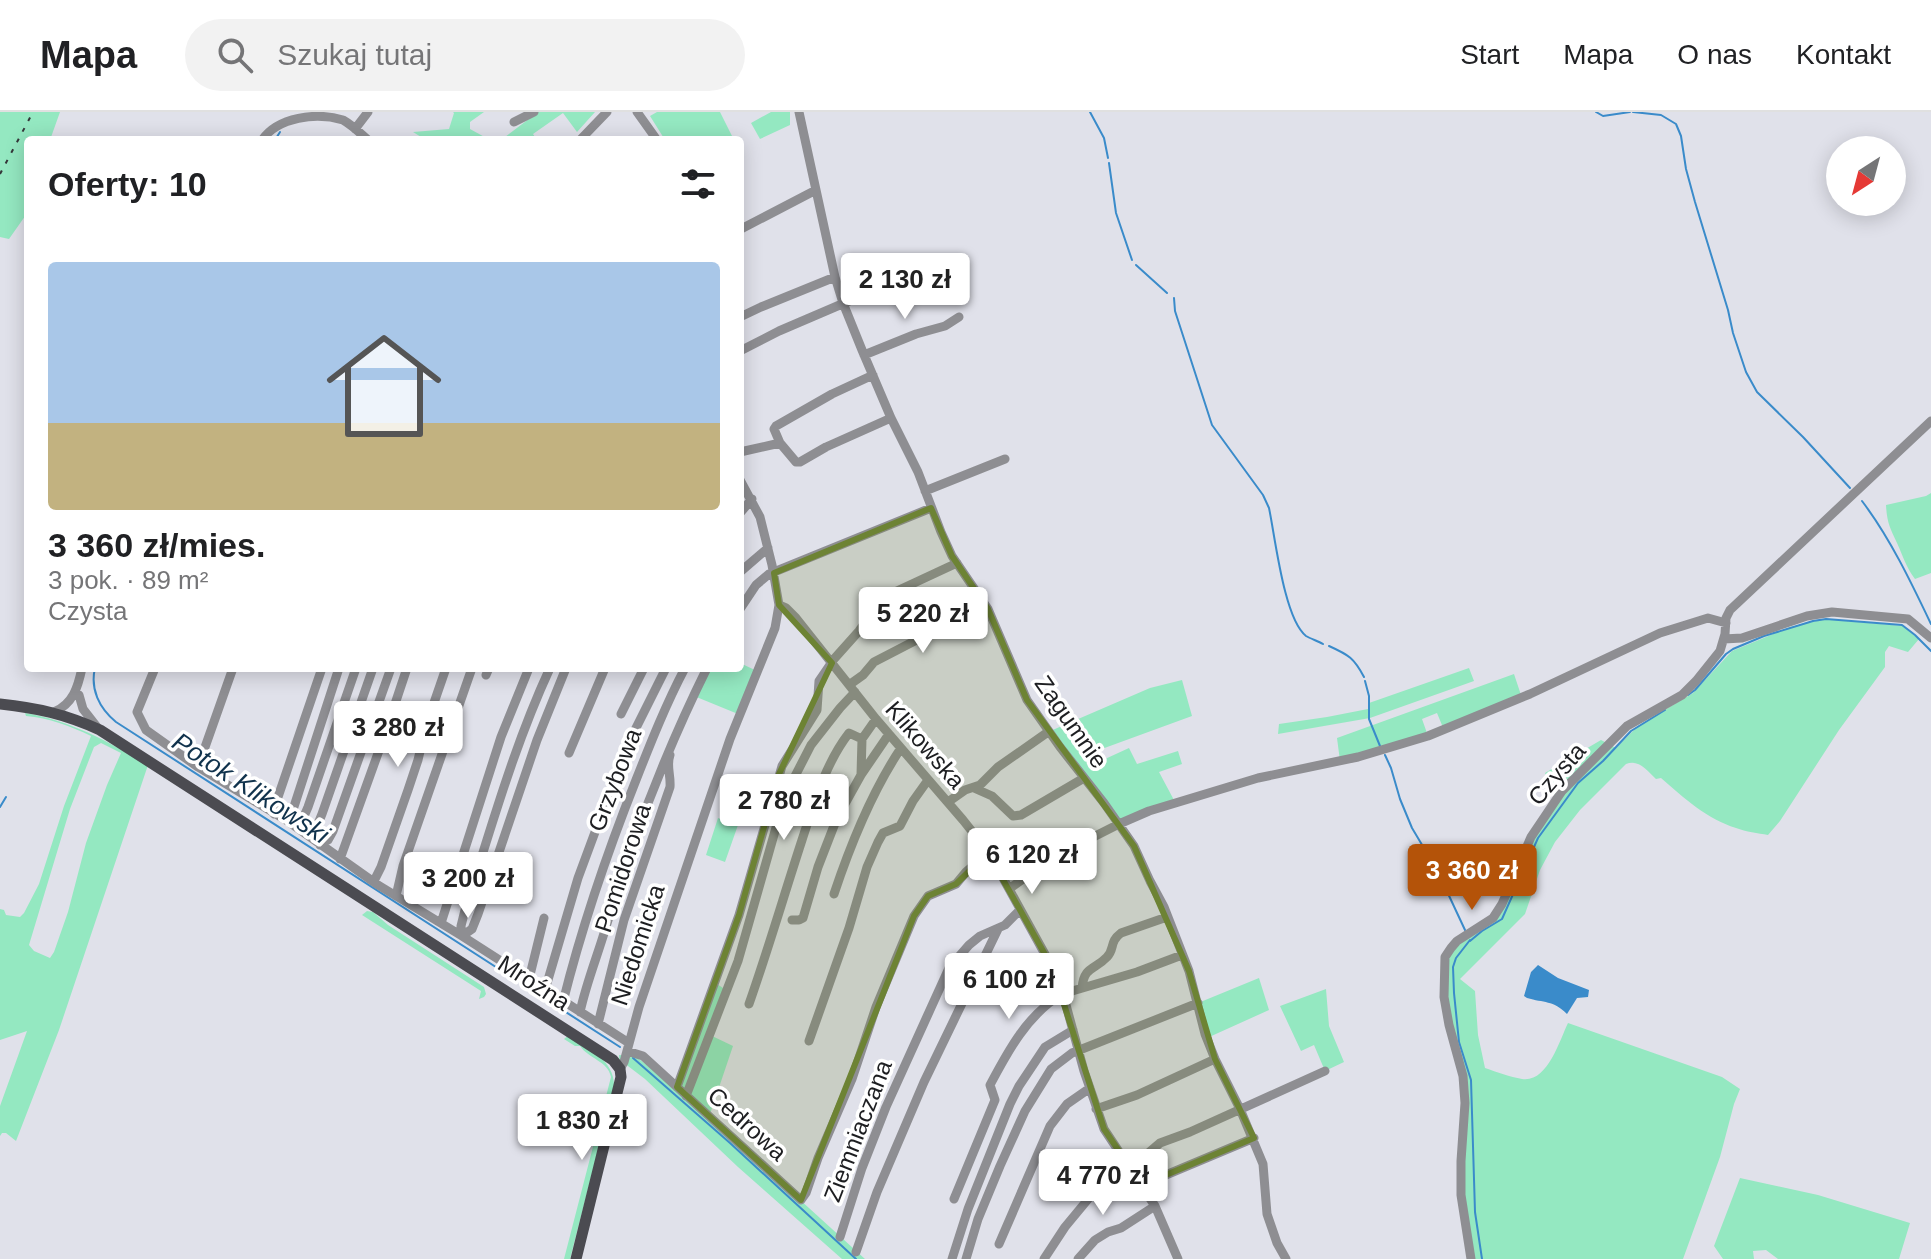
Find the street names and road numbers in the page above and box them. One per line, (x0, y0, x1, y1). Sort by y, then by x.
street label: Zagumnie (1030, 670, 1113, 773)
street label: Klikowska (880, 696, 971, 794)
street label: Grzybowa (583, 724, 647, 835)
street label: Czysta (1522, 737, 1591, 810)
street label: Pomidorowa (589, 800, 656, 935)
street label: Niedomicka (605, 880, 670, 1009)
street label: Mroźna (493, 949, 576, 1016)
street label: Ziemniaczana (818, 1056, 897, 1205)
street label: Cedrowa (703, 1081, 793, 1166)

